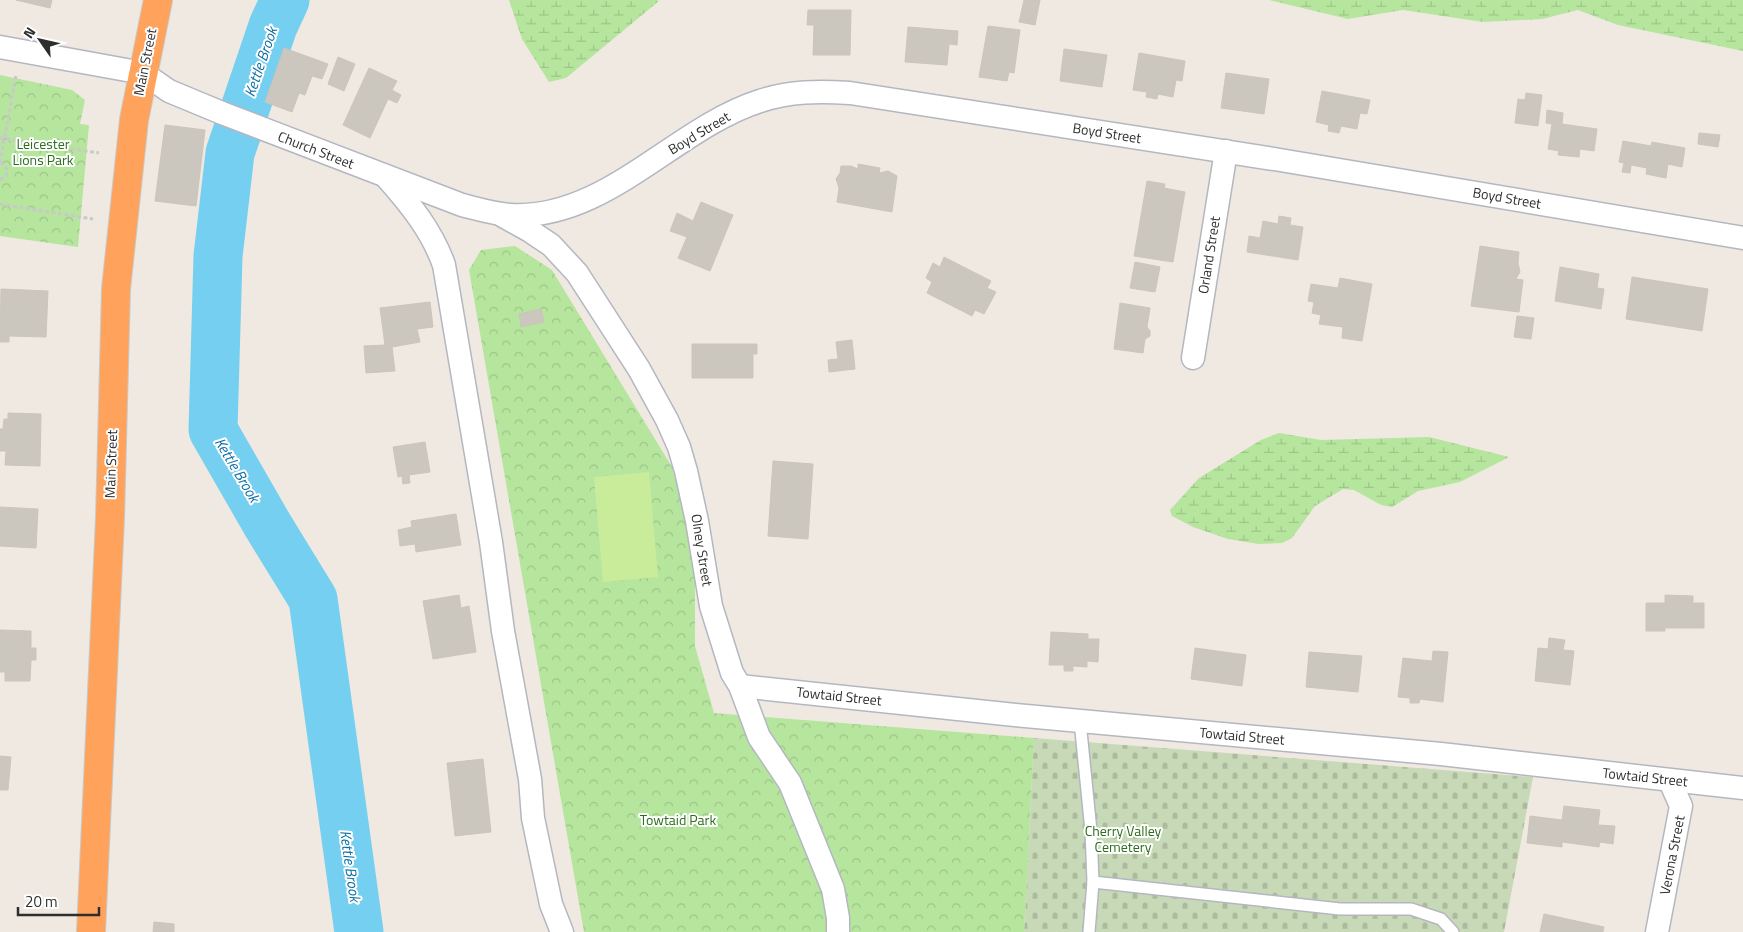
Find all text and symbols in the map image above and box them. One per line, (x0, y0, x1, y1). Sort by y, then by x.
north arrow (15, 15, 65, 65)
water label: Kettle Brook (238, 22, 284, 100)
text: N (17, 23, 40, 42)
street label: Main Street (128, 26, 161, 98)
street label: Boyd Street (664, 106, 734, 159)
street label: Boyd Street (1071, 117, 1143, 148)
street label: Church Street (275, 125, 357, 174)
park label: Leicester Lions Park (12, 133, 74, 170)
street label: Boyd Street (1471, 181, 1543, 214)
street label: Orland Street (1192, 214, 1225, 295)
street label: Main Street (99, 429, 122, 499)
water label: Kettle Brook (209, 433, 267, 509)
street label: Olney Street (686, 512, 719, 588)
street label: Towtaid Street (795, 681, 883, 710)
street label: Towtaid Street (1198, 721, 1286, 750)
street label: Towtaid Street (1601, 762, 1689, 791)
park label: Towtaid Park (640, 809, 716, 830)
street label: Verona Street (1654, 813, 1690, 896)
park label: Cherry Valley Cemetery (1085, 820, 1162, 857)
water label: Kettle Brook (334, 829, 367, 906)
scale bar (18, 884, 99, 916)
text: 20 m (25, 890, 58, 913)

